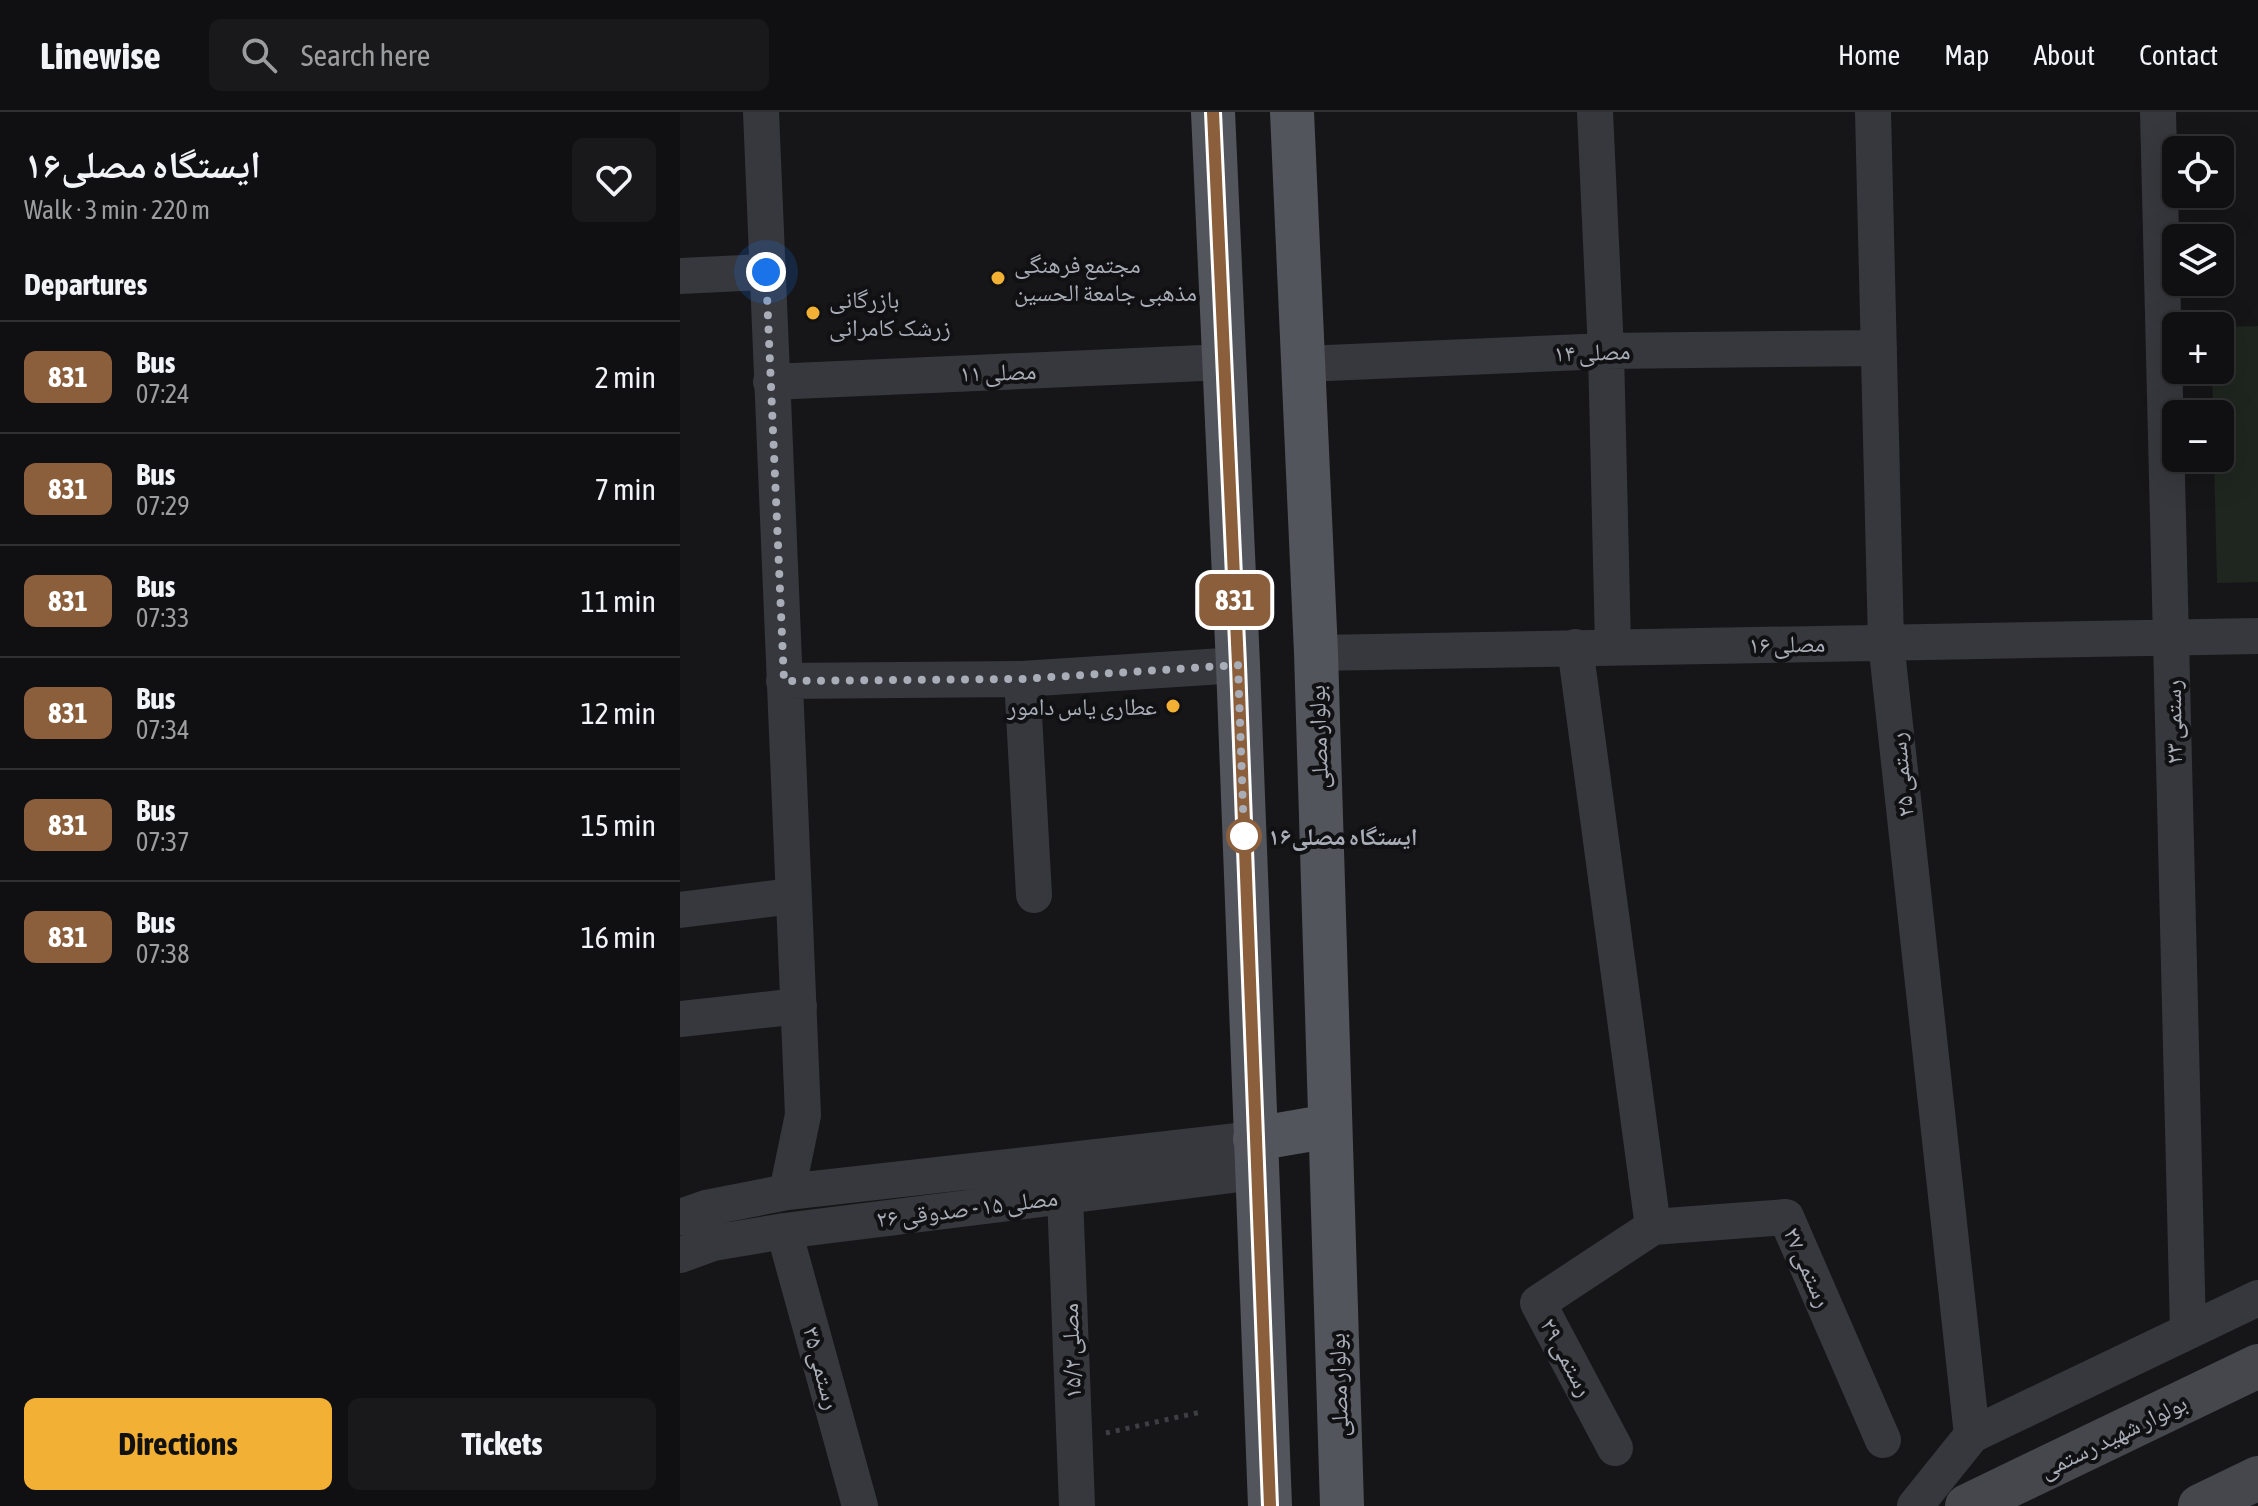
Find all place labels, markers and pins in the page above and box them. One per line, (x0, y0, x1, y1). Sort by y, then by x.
place label: مجتمع فرهنگی مذهبی جامعة الحسین (1014, 251, 1197, 307)
marker: مجتمع فرهنگی مذهبی جامعة الحسین (989, 269, 1007, 287)
place label: بازرگانی زرشک کامرانی (829, 286, 951, 342)
marker: بازرگانی زرشک کامرانی (804, 304, 822, 322)
place label: عطاری یاس دامور (1006, 693, 1157, 721)
marker: عطاری یاس دامور (1164, 697, 1182, 715)
marker: ایستگاه مصلی۱۶ (1227, 819, 1261, 853)
place label: ایستگاه مصلی۱۶ (1268, 823, 1418, 851)

